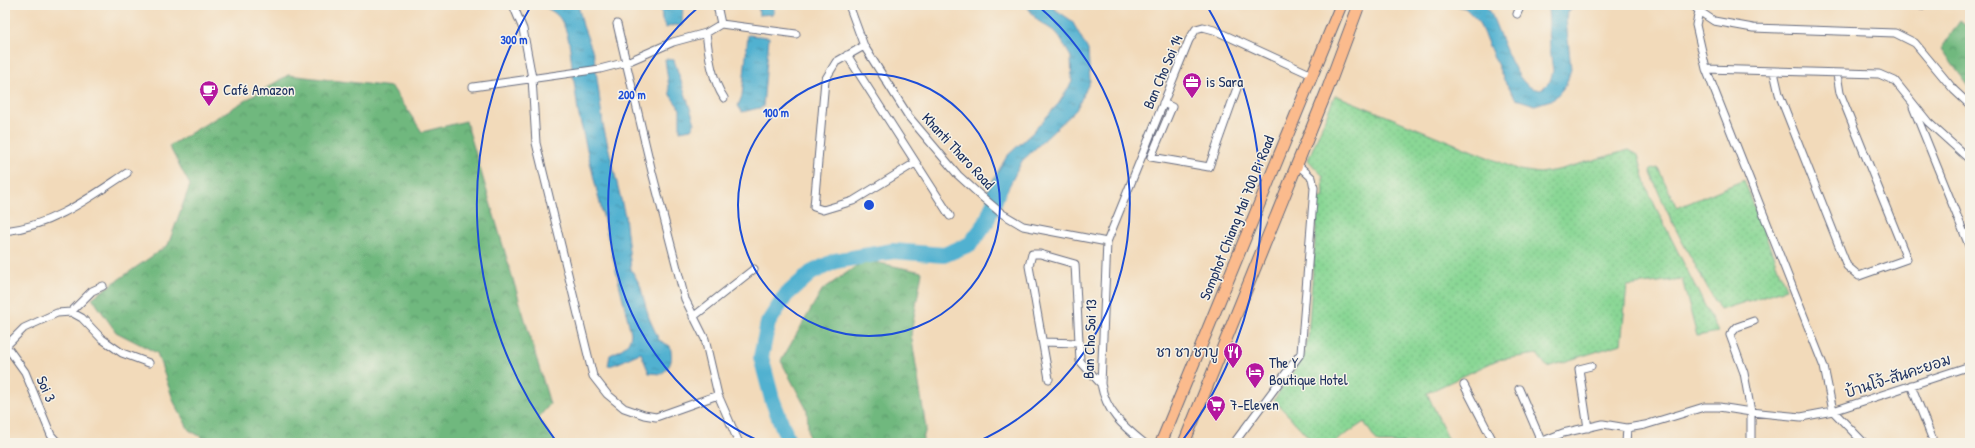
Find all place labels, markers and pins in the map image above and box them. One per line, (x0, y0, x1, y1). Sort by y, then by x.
office icon: is Sara (1181, 71, 1203, 99)
place label: is Sara (1206, 71, 1243, 92)
cafe icon: Café Amazon (198, 79, 220, 107)
place label: Café Amazon (223, 79, 295, 100)
centre of rings (862, 198, 876, 212)
place label: ชา ชา ชาบู (1156, 341, 1219, 363)
restaurant icon: ชา ชา ชาบู (1222, 341, 1244, 369)
place label: The Y Boutique Hotel (1269, 352, 1348, 390)
hotel icon: The Y Boutique Hotel (1244, 361, 1266, 389)
supermarket icon: 7-Eleven (1205, 394, 1227, 422)
place label: 7-Eleven (1230, 394, 1279, 415)

